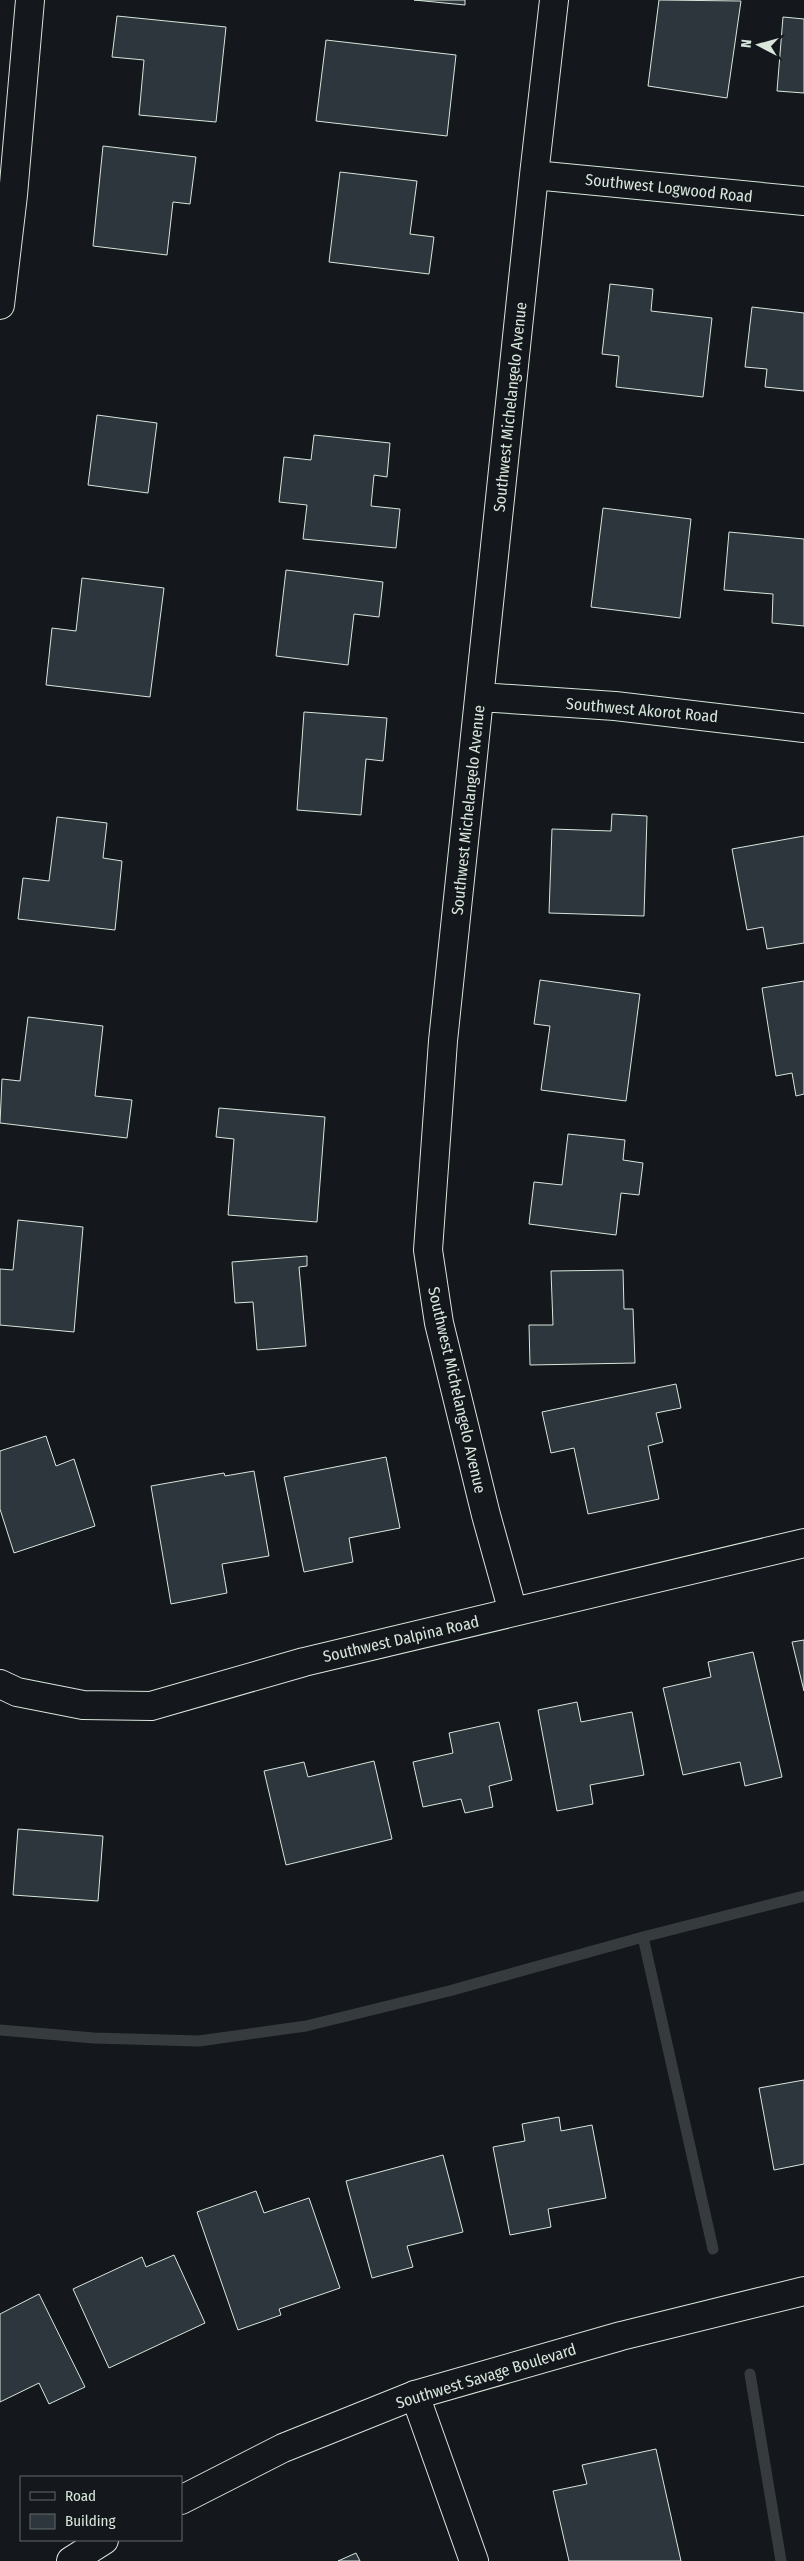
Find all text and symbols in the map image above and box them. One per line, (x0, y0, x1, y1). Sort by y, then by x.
north arrow (734, 20, 784, 70)
text: N (738, 39, 755, 49)
street label: Southwest Logwood Road (584, 170, 754, 206)
street label: Southwest Michelangelo Avenue (490, 301, 530, 513)
street label: Southwest Akorot Road (565, 694, 719, 726)
street label: Southwest Michelangelo Avenue (448, 704, 488, 916)
street label: Southwest Michelangelo Avenue (424, 1285, 490, 1495)
street label: Southwest Dalpina Road (321, 1612, 481, 1666)
street label: Southwest Savage Boulevard (394, 2339, 578, 2413)
legend (20, 2476, 182, 2541)
text: Road (65, 2487, 96, 2505)
text: Building (65, 2512, 116, 2530)

